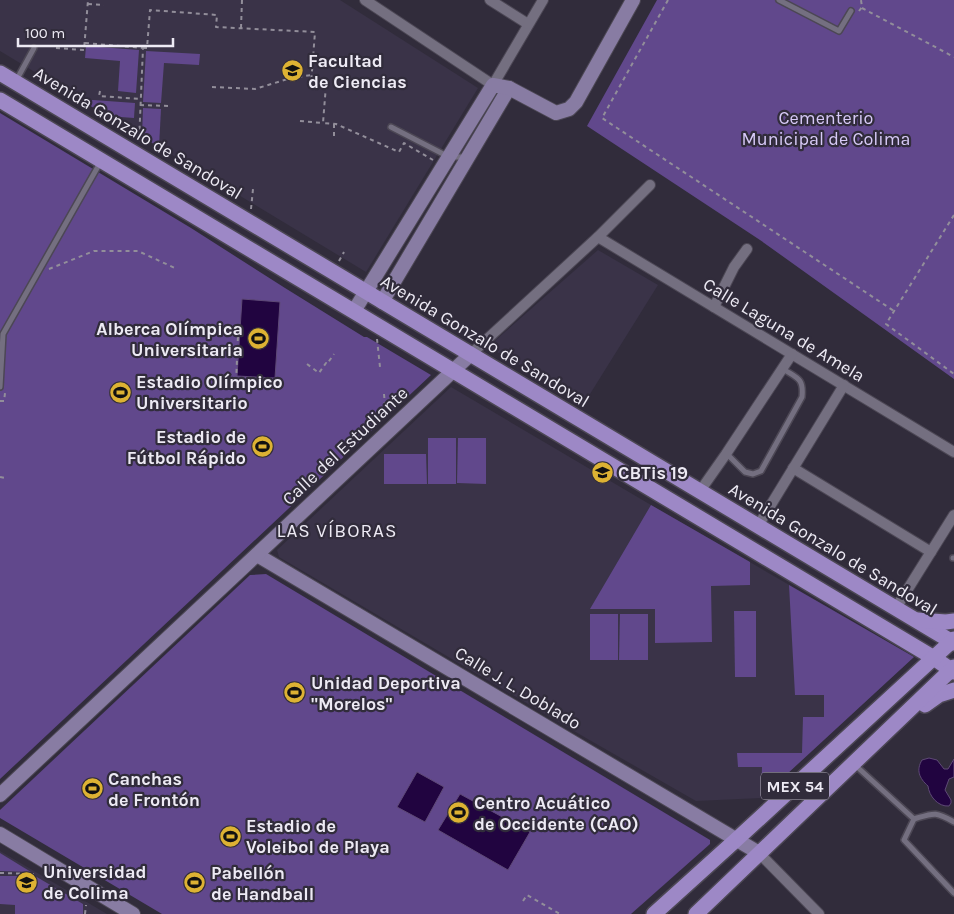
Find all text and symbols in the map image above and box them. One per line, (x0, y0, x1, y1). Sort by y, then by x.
scale bar (18, 15, 172, 47)
text: 100 m (25, 24, 65, 42)
place label: Facultad de Ciencias (308, 50, 407, 93)
school or university icon: Facultad de Ciencias (280, 59, 304, 83)
street label: Avenida Gonzalo de Sandoval (30, 62, 246, 204)
park label: Cementerio Municipal de Colima (742, 107, 910, 150)
street label: Avenida Gonzalo de Sandoval (377, 270, 593, 412)
street label: Calle Laguna de Amela (699, 273, 869, 387)
place label: Alberca Olímpica Universitaria (96, 318, 243, 361)
sports icon: Alberca Olímpica Universitaria (247, 327, 271, 351)
place label: Estadio Olímpico Universitario (136, 371, 283, 414)
sports icon: Estadio Olímpico Universitario (108, 380, 132, 404)
street label: Calle del Estudiante (278, 382, 412, 510)
place label: Estadio de Fútbol Rápido (127, 426, 246, 469)
sports icon: Estadio de Fútbol Rápido (250, 435, 274, 459)
school or university icon: CBTis 19 (590, 461, 614, 485)
place label: CBTis 19 (618, 462, 688, 484)
street label: Avenida Gonzalo de Sandoval (725, 478, 941, 620)
district label: LAS VÍBORAS (277, 519, 397, 542)
street label: Calle J. L. Doblado (451, 642, 585, 734)
place label: Unidad Deportiva "Morelos" (311, 672, 461, 715)
sports icon: Unidad Deportiva "Morelos" (283, 681, 307, 705)
place label: Canchas de Frontón (108, 768, 200, 811)
road number: MEX 54 (761, 772, 829, 799)
sports icon: Canchas de Frontón (80, 777, 104, 801)
place label: Centro Acuático de Occidente (CAO) (474, 792, 639, 835)
sports icon: Centro Acuático de Occidente (CAO) (446, 801, 470, 825)
place label: Estadio de Voleibol de Playa (246, 815, 390, 858)
sports icon: Estadio de Voleibol de Playa (218, 824, 242, 848)
place label: Universidad de Colima (43, 861, 147, 904)
place label: Pabellón de Handball (211, 862, 314, 905)
school or university icon: Universidad de Colima (15, 870, 39, 894)
sports icon: Pabellón de Handball (183, 871, 207, 895)

